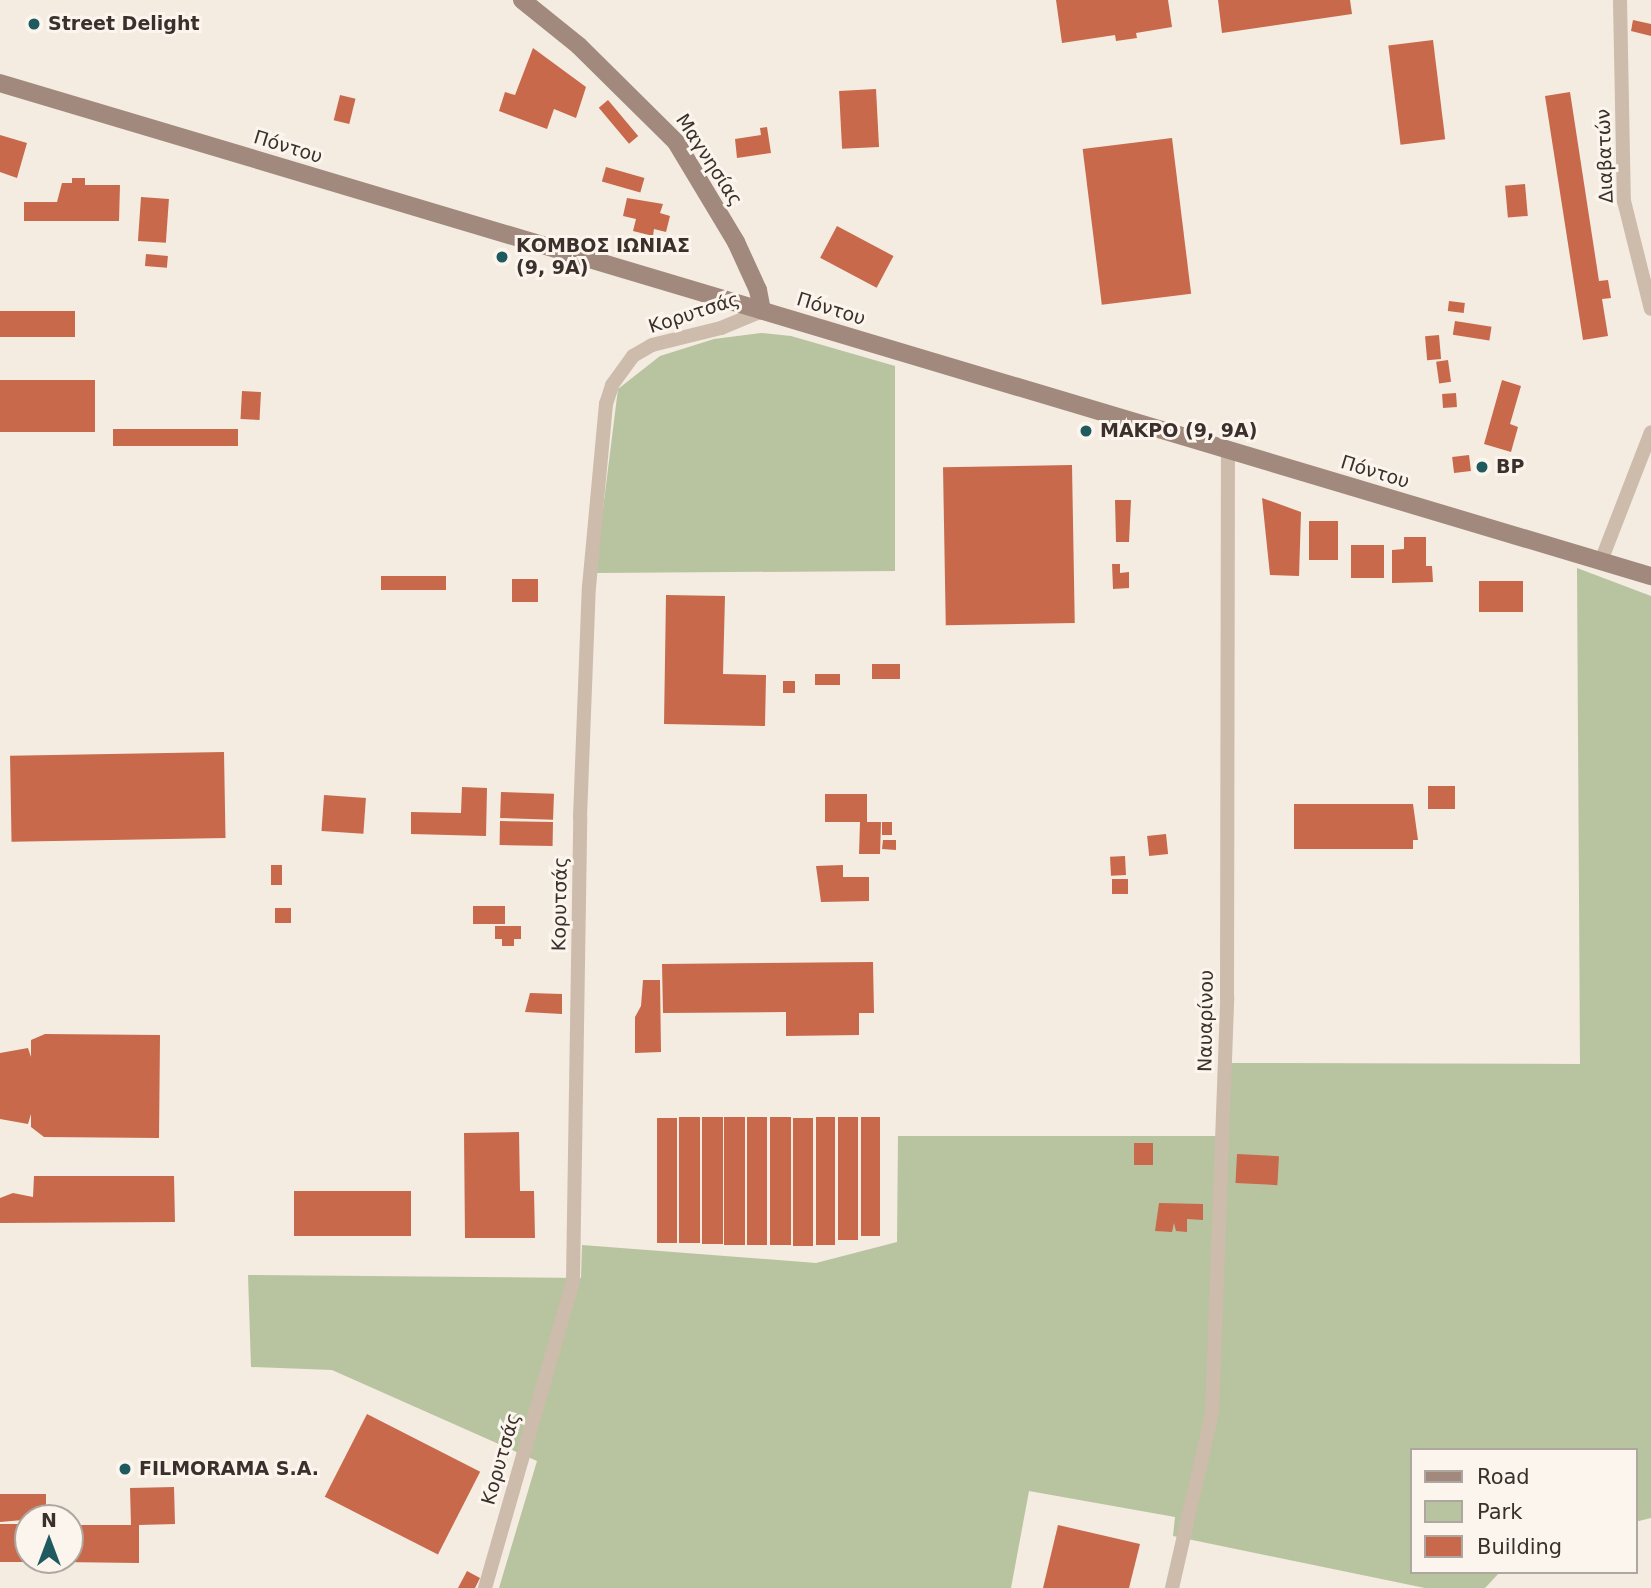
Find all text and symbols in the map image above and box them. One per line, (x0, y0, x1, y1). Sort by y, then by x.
place label: Street Delight (48, 13, 199, 35)
marker: Street Delight (26, 16, 42, 32)
street label: Διαβατών (1592, 108, 1618, 204)
street label: Μαγνησίας (671, 110, 747, 210)
street label: Πόντου (251, 126, 325, 168)
place label: ΚΟΜΒΟΣ ΙΩΝΙΑΣ (9, 9Α) (516, 235, 690, 279)
marker: ΚΟΜΒΟΣ ΙΩΝΙΑΣ (9, 9Α) (494, 249, 510, 265)
street label: Κορυτσάς (646, 288, 742, 338)
street label: Πόντου (794, 288, 868, 330)
place label: ΜΑΚΡΟ (9, 9Α) (1100, 420, 1257, 442)
marker: ΜΑΚΡΟ (9, 9Α) (1078, 423, 1094, 439)
street label: Πόντου (1338, 451, 1412, 493)
place label: BP (1496, 456, 1524, 478)
marker: BP (1474, 459, 1490, 475)
street label: Κορυτσάς (548, 857, 572, 951)
street label: Ναυαρίνου (1194, 970, 1218, 1072)
street label: Κορυτσάς (477, 1411, 525, 1507)
legend (1410, 1448, 1637, 1574)
place label: FILMORAMA S.A. (139, 1458, 319, 1480)
marker: FILMORAMA S.A. (117, 1461, 133, 1477)
text: Road (1477, 1465, 1530, 1489)
text: Park (1477, 1500, 1522, 1524)
north arrow (14, 1504, 84, 1574)
text: N (41, 1509, 57, 1531)
text: Building (1477, 1535, 1562, 1559)

